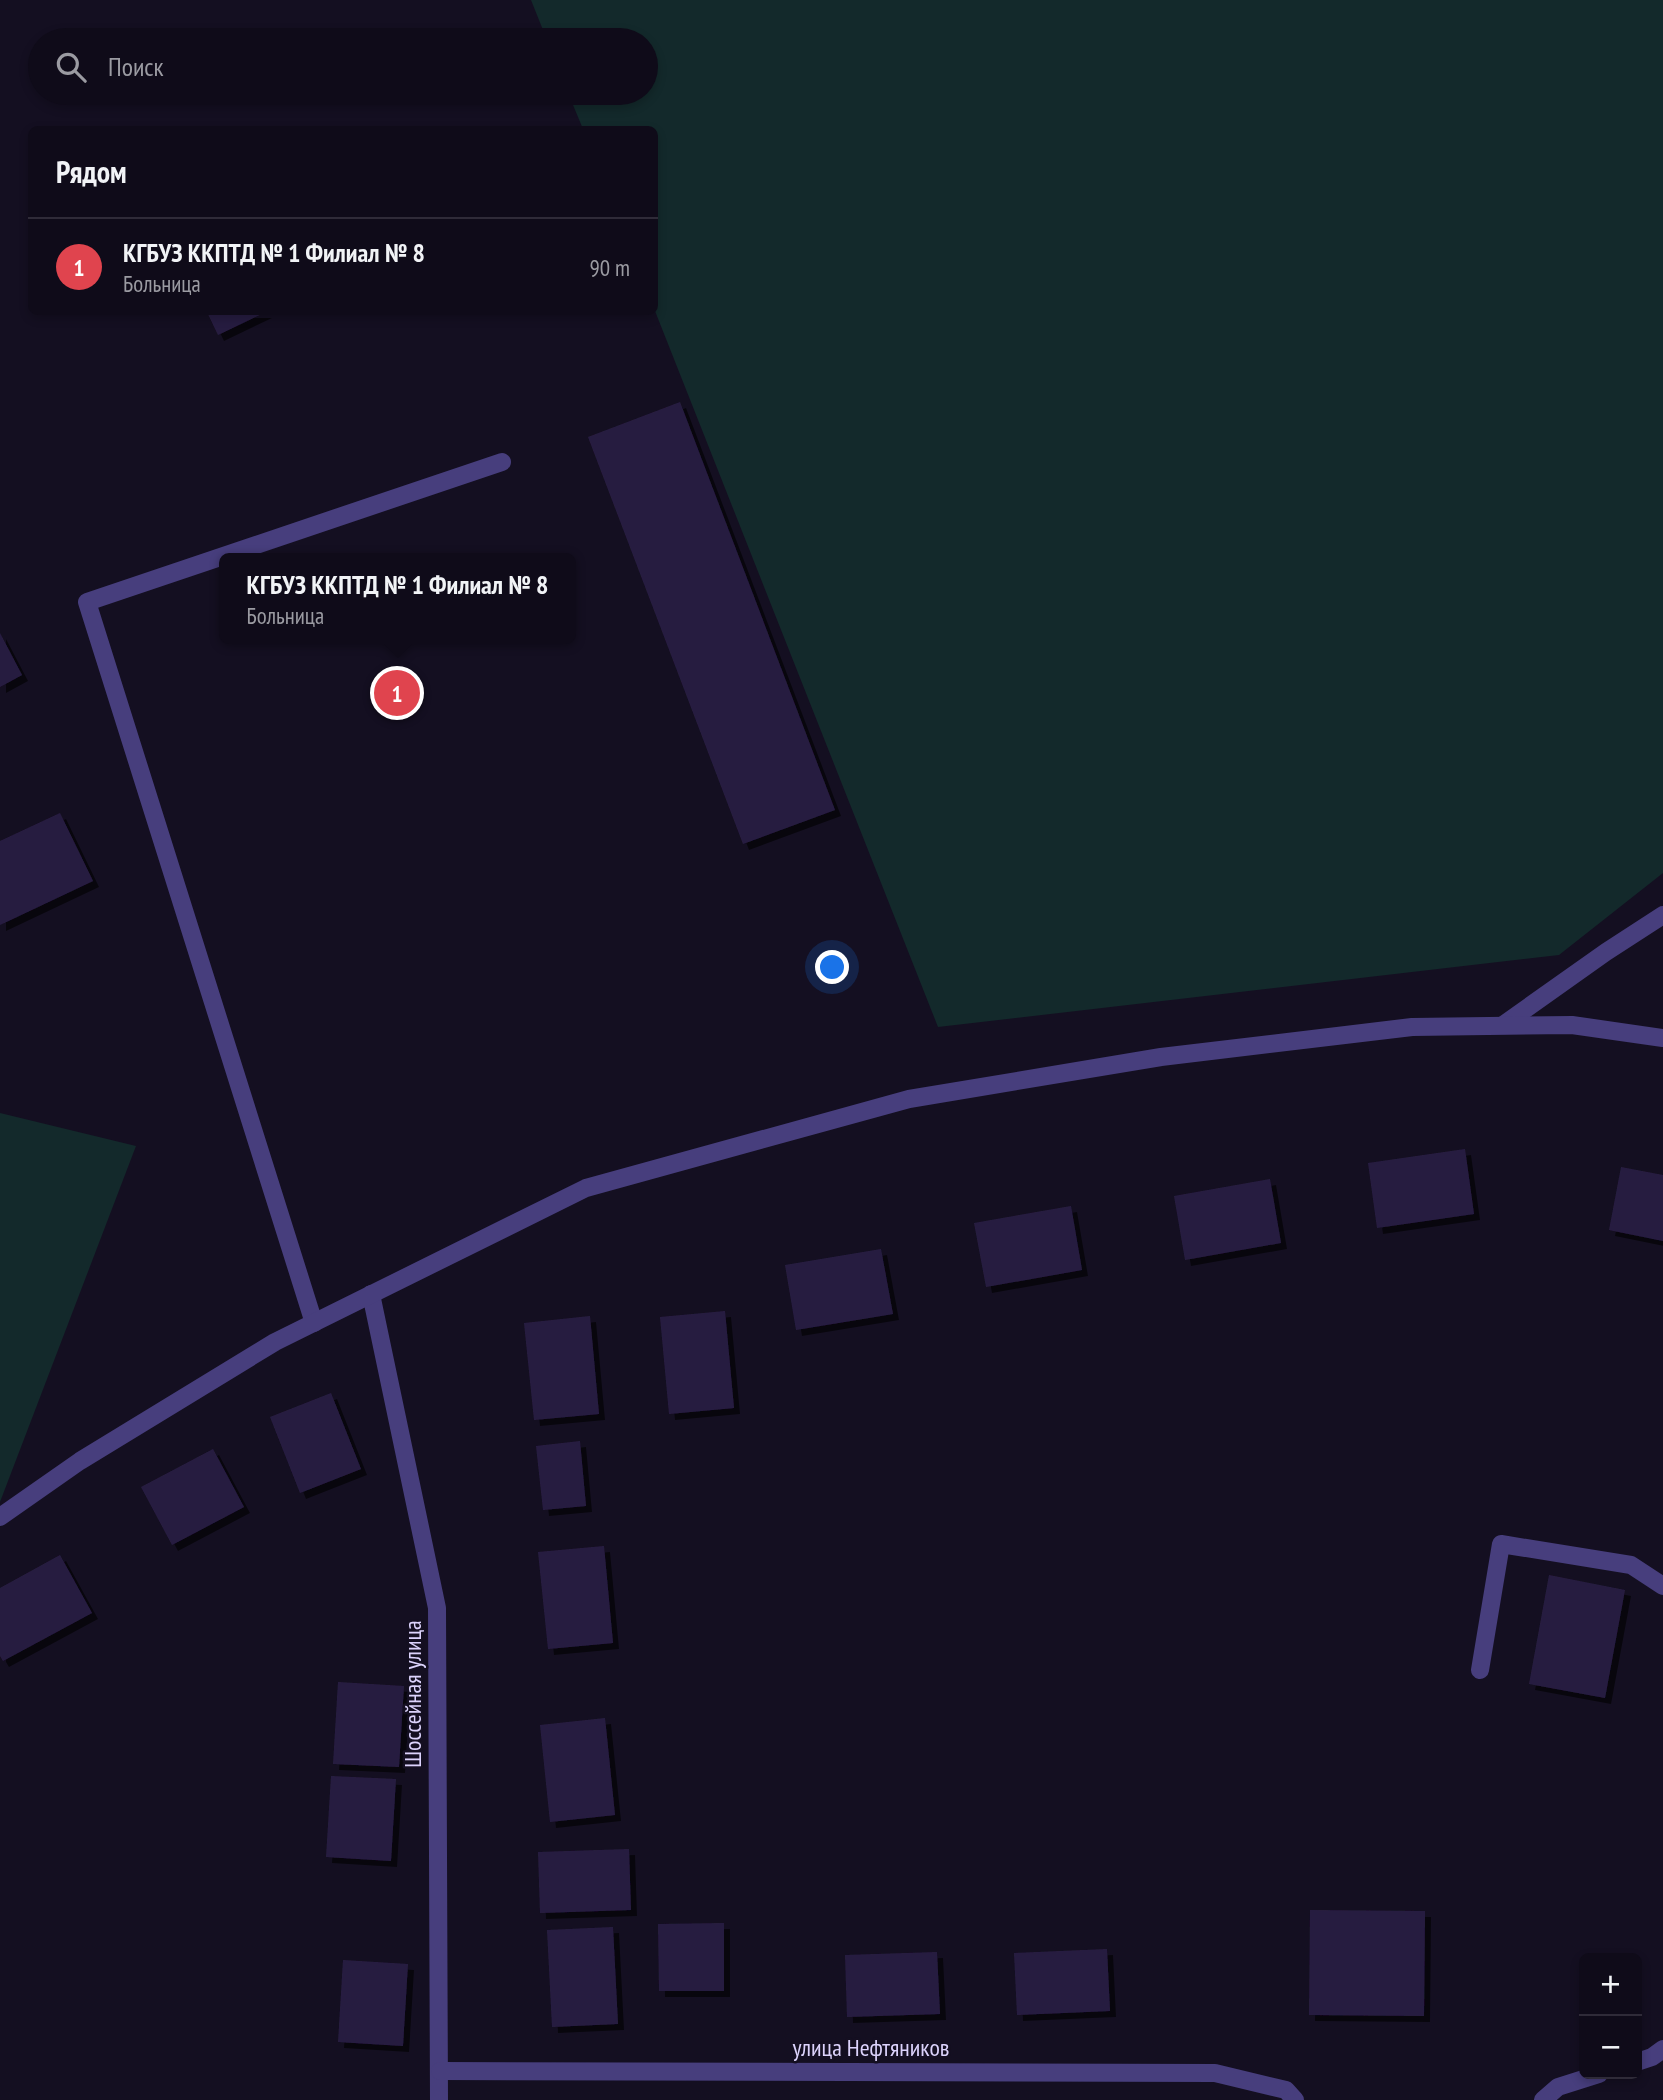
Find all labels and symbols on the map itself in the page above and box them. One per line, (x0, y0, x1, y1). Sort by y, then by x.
pin: 1 (374, 667, 420, 719)
your location (815, 950, 849, 984)
street label: Шоссейная улица (397, 1620, 428, 1768)
street label: улица Нефтяников (793, 2032, 949, 2063)

